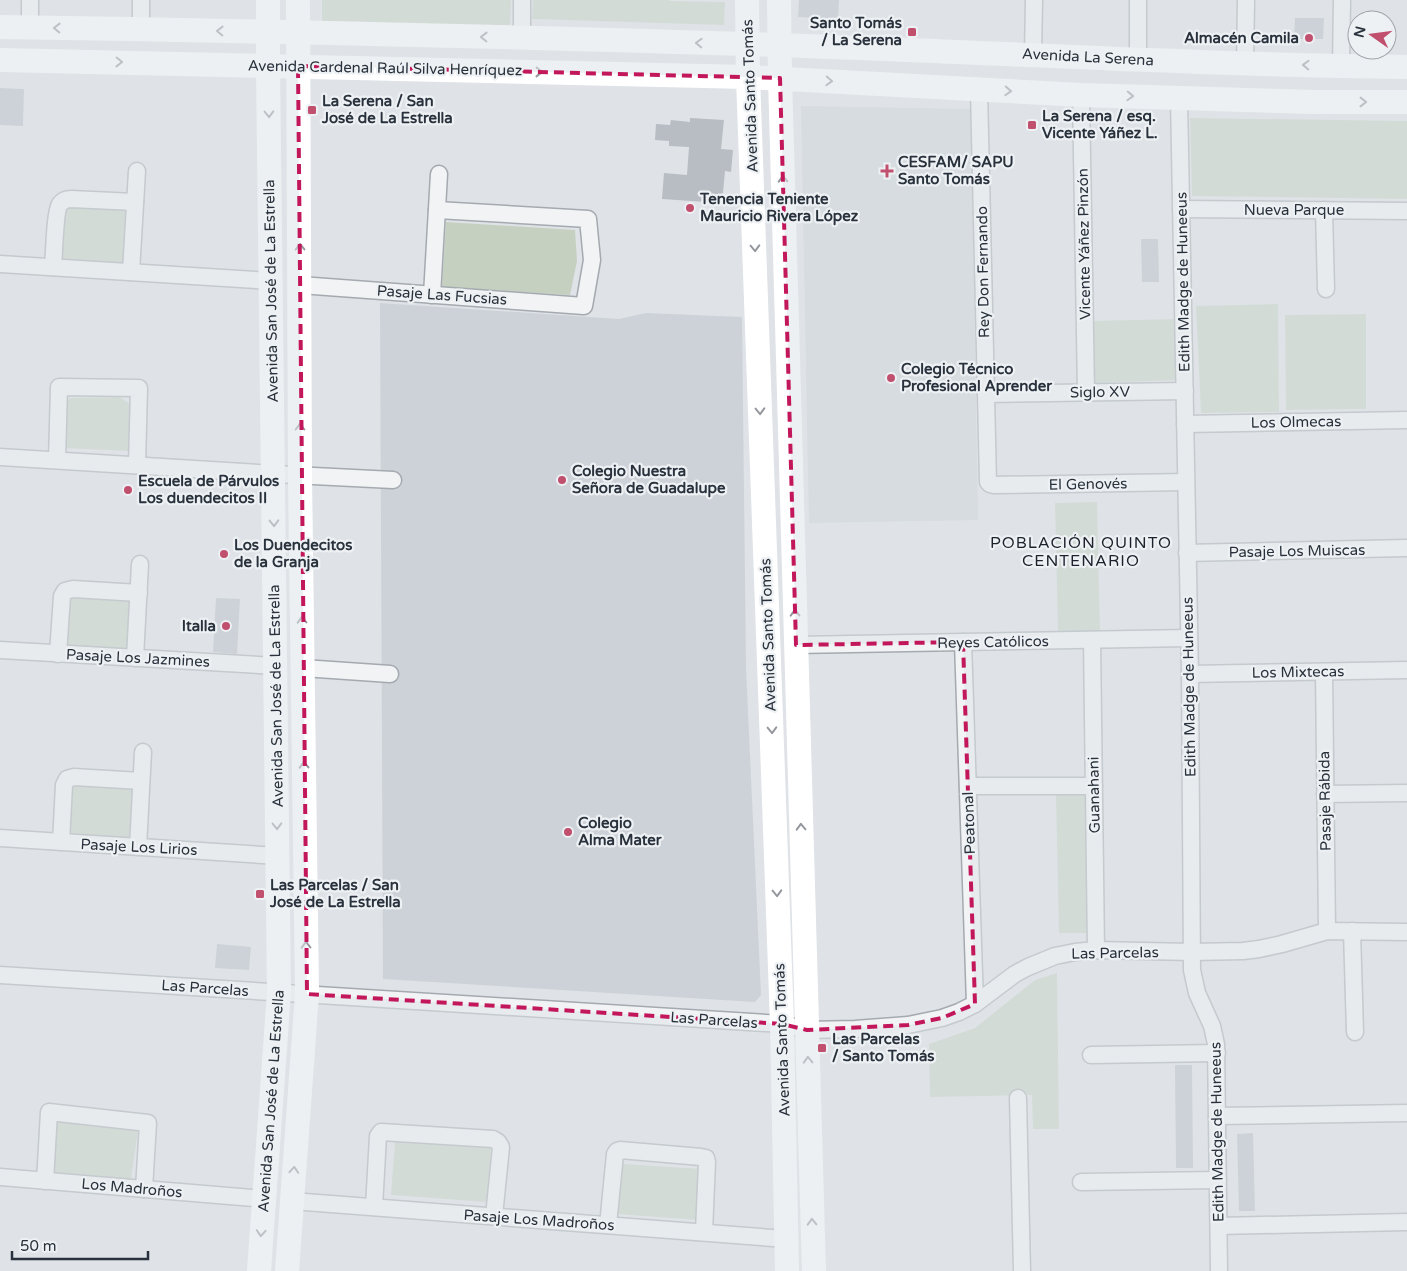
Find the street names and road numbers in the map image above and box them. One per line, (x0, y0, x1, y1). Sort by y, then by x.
street label: Avenida Santo Tomás (738, 19, 762, 173)
street label: Avenida La Serena (1022, 45, 1154, 69)
street label: Avenida Cardenal Raúl Silva Henríquez (248, 57, 522, 79)
street label: Vicente Yáñez Pinzón (1074, 168, 1094, 320)
street label: Avenida San José de La Estrella (260, 179, 282, 403)
street label: Edith Madge de Huneeus (1172, 192, 1194, 372)
street label: Nueva Parque (1244, 201, 1344, 219)
street label: Rey Don Fernando (973, 206, 993, 338)
street label: Pasaje Las Fucsias (376, 281, 508, 309)
street label: Siglo XV (1070, 382, 1131, 402)
street label: Los Olmecas (1251, 412, 1341, 432)
street label: El Genovés (1048, 474, 1128, 494)
street label: Pasaje Los Muiscas (1228, 541, 1366, 561)
street label: Avenida Santo Tomás (756, 558, 780, 712)
street label: Avenida San José de La Estrella (265, 584, 287, 808)
street label: Edith Madge de Huneeus (1178, 597, 1200, 777)
street label: Reyes Católicos (937, 632, 1049, 652)
street label: Pasaje Los Jazmines (66, 645, 210, 671)
street label: Los Mixtecas (1251, 662, 1345, 682)
street label: Pasaje Rábida (1315, 751, 1335, 851)
street label: Guanahani (1084, 756, 1104, 834)
street label: Peatonal (959, 791, 979, 855)
street label: Pasaje Los Lirios (80, 835, 198, 859)
street label: Las Parcelas (1071, 943, 1159, 963)
street label: Avenida Santo Tomás (770, 963, 794, 1117)
street label: Las Parcelas (161, 976, 249, 1000)
street label: Avenida San José de La Estrella (254, 989, 288, 1213)
street label: Las Parcelas (670, 1008, 758, 1032)
street label: Edith Madge de Huneeus (1206, 1042, 1228, 1222)
street label: Los Madroños (81, 1175, 183, 1201)
street label: Pasaje Los Madroños (463, 1206, 615, 1234)

